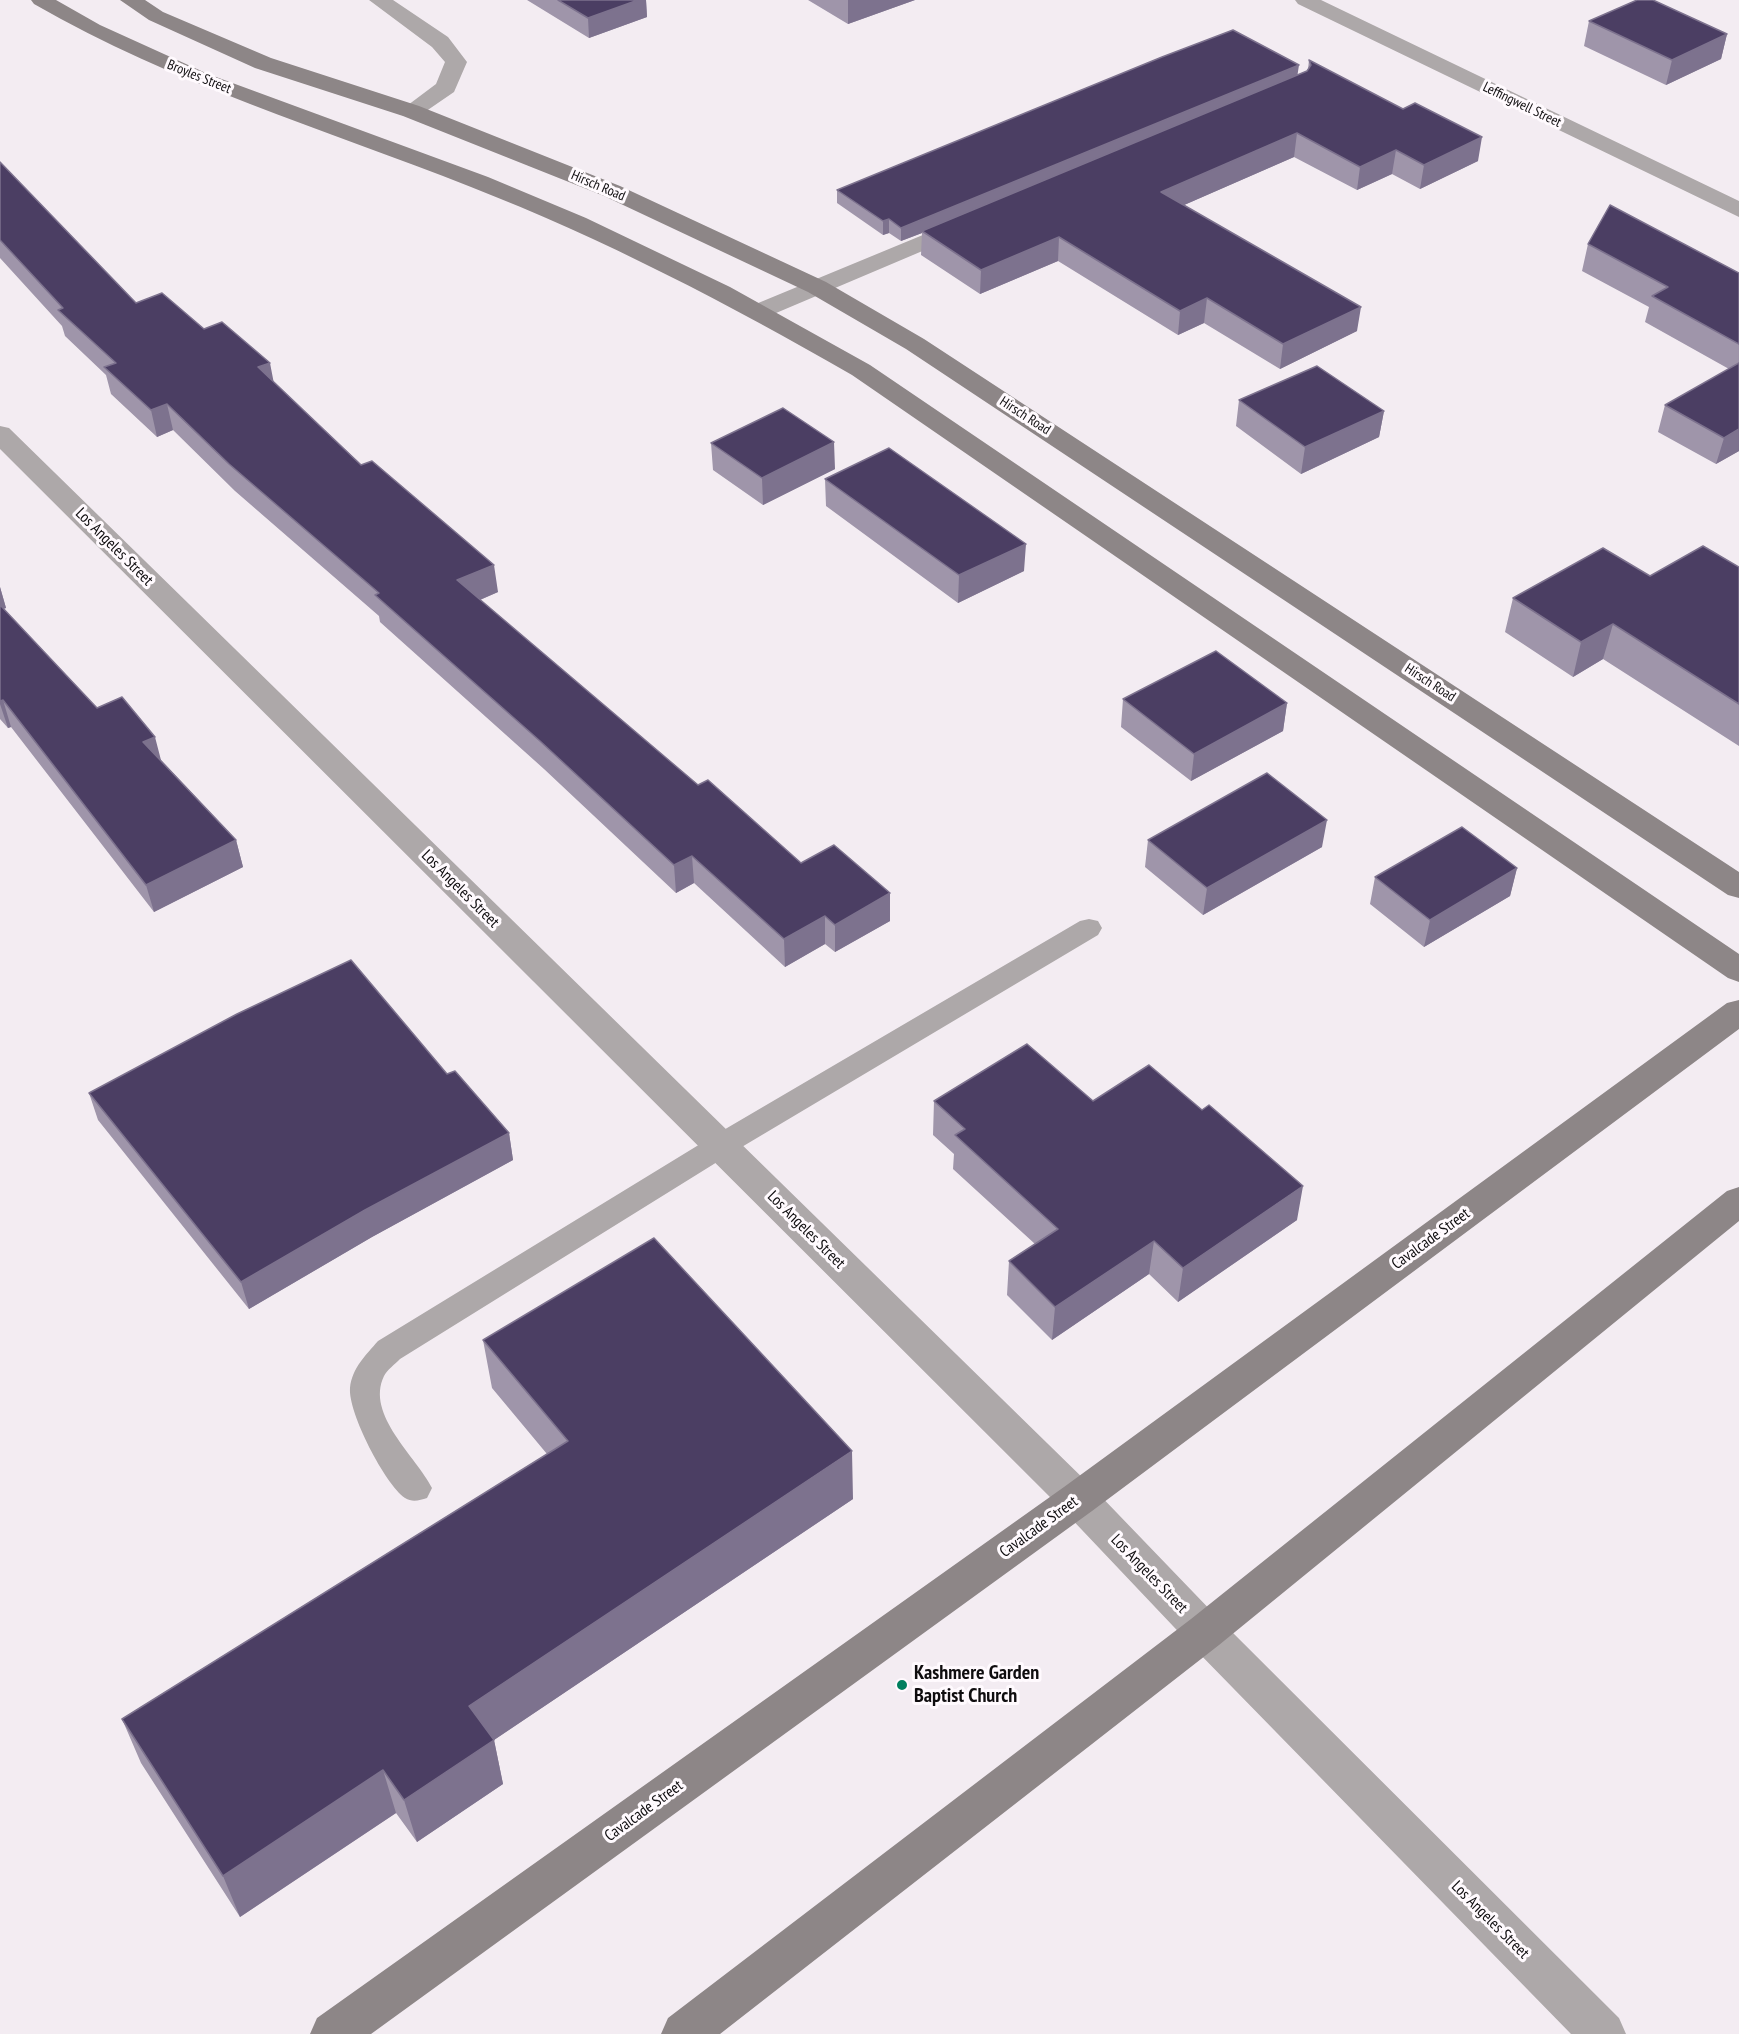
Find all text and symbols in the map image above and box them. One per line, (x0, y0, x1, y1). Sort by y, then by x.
street label: Broyles Street (165, 57, 233, 97)
street label: Leffingwell Street (1480, 79, 1564, 131)
street label: Hirsch Road (568, 167, 628, 205)
street label: Hirsch Road (996, 393, 1054, 439)
street label: Los Angeles Street (71, 504, 157, 590)
street label: Hirsch Road (1401, 660, 1459, 706)
street label: Los Angeles Street (417, 846, 503, 932)
street label: Los Angeles Street (763, 1187, 849, 1273)
street label: Cavalcade Street (1388, 1204, 1474, 1274)
street label: Cavalcade Street (996, 1492, 1082, 1562)
street label: Los Angeles Street (1107, 1531, 1191, 1617)
place label: Kashmere Garden Baptist Church (914, 1661, 1039, 1708)
marker: Kashmere Garden Baptist Church (895, 1678, 909, 1692)
street label: Cavalcade Street (601, 1776, 687, 1846)
street label: Los Angeles Street (1447, 1877, 1533, 1963)

